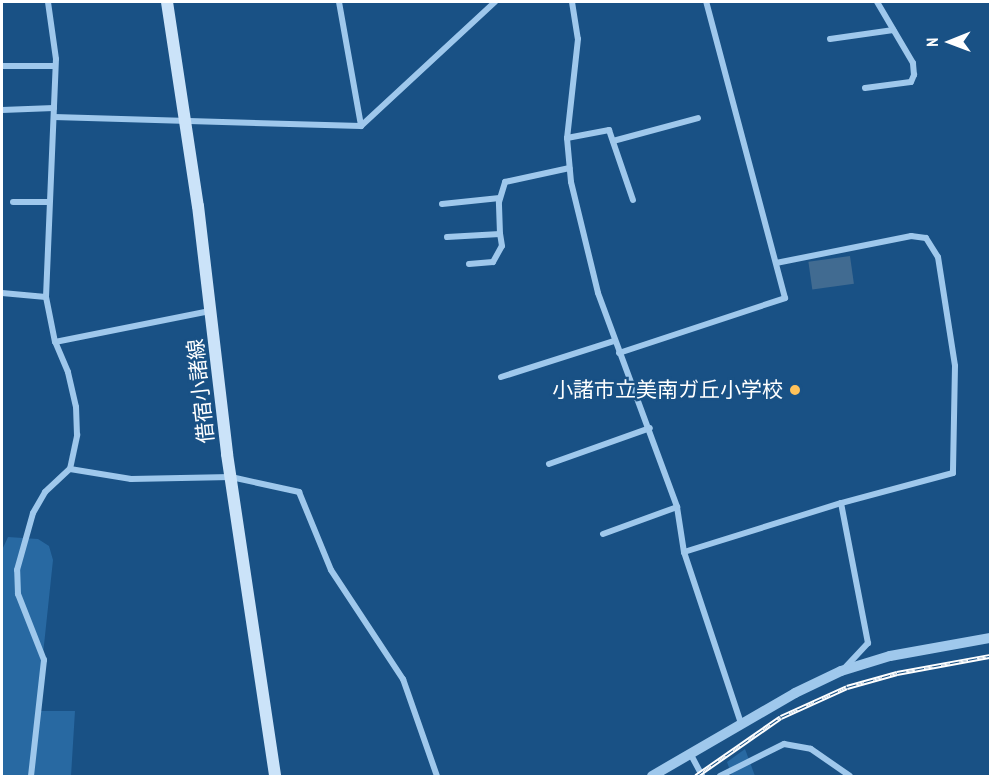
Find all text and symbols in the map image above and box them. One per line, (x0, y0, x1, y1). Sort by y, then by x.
north arrow (920, 12, 980, 72)
text: N (922, 38, 942, 47)
street label: 借宿小諸線 (183, 337, 219, 445)
place label: 小諸市立美南ガ丘小学校 (552, 377, 783, 403)
marker: 小諸市立美南ガ丘小学校 (788, 383, 802, 397)

